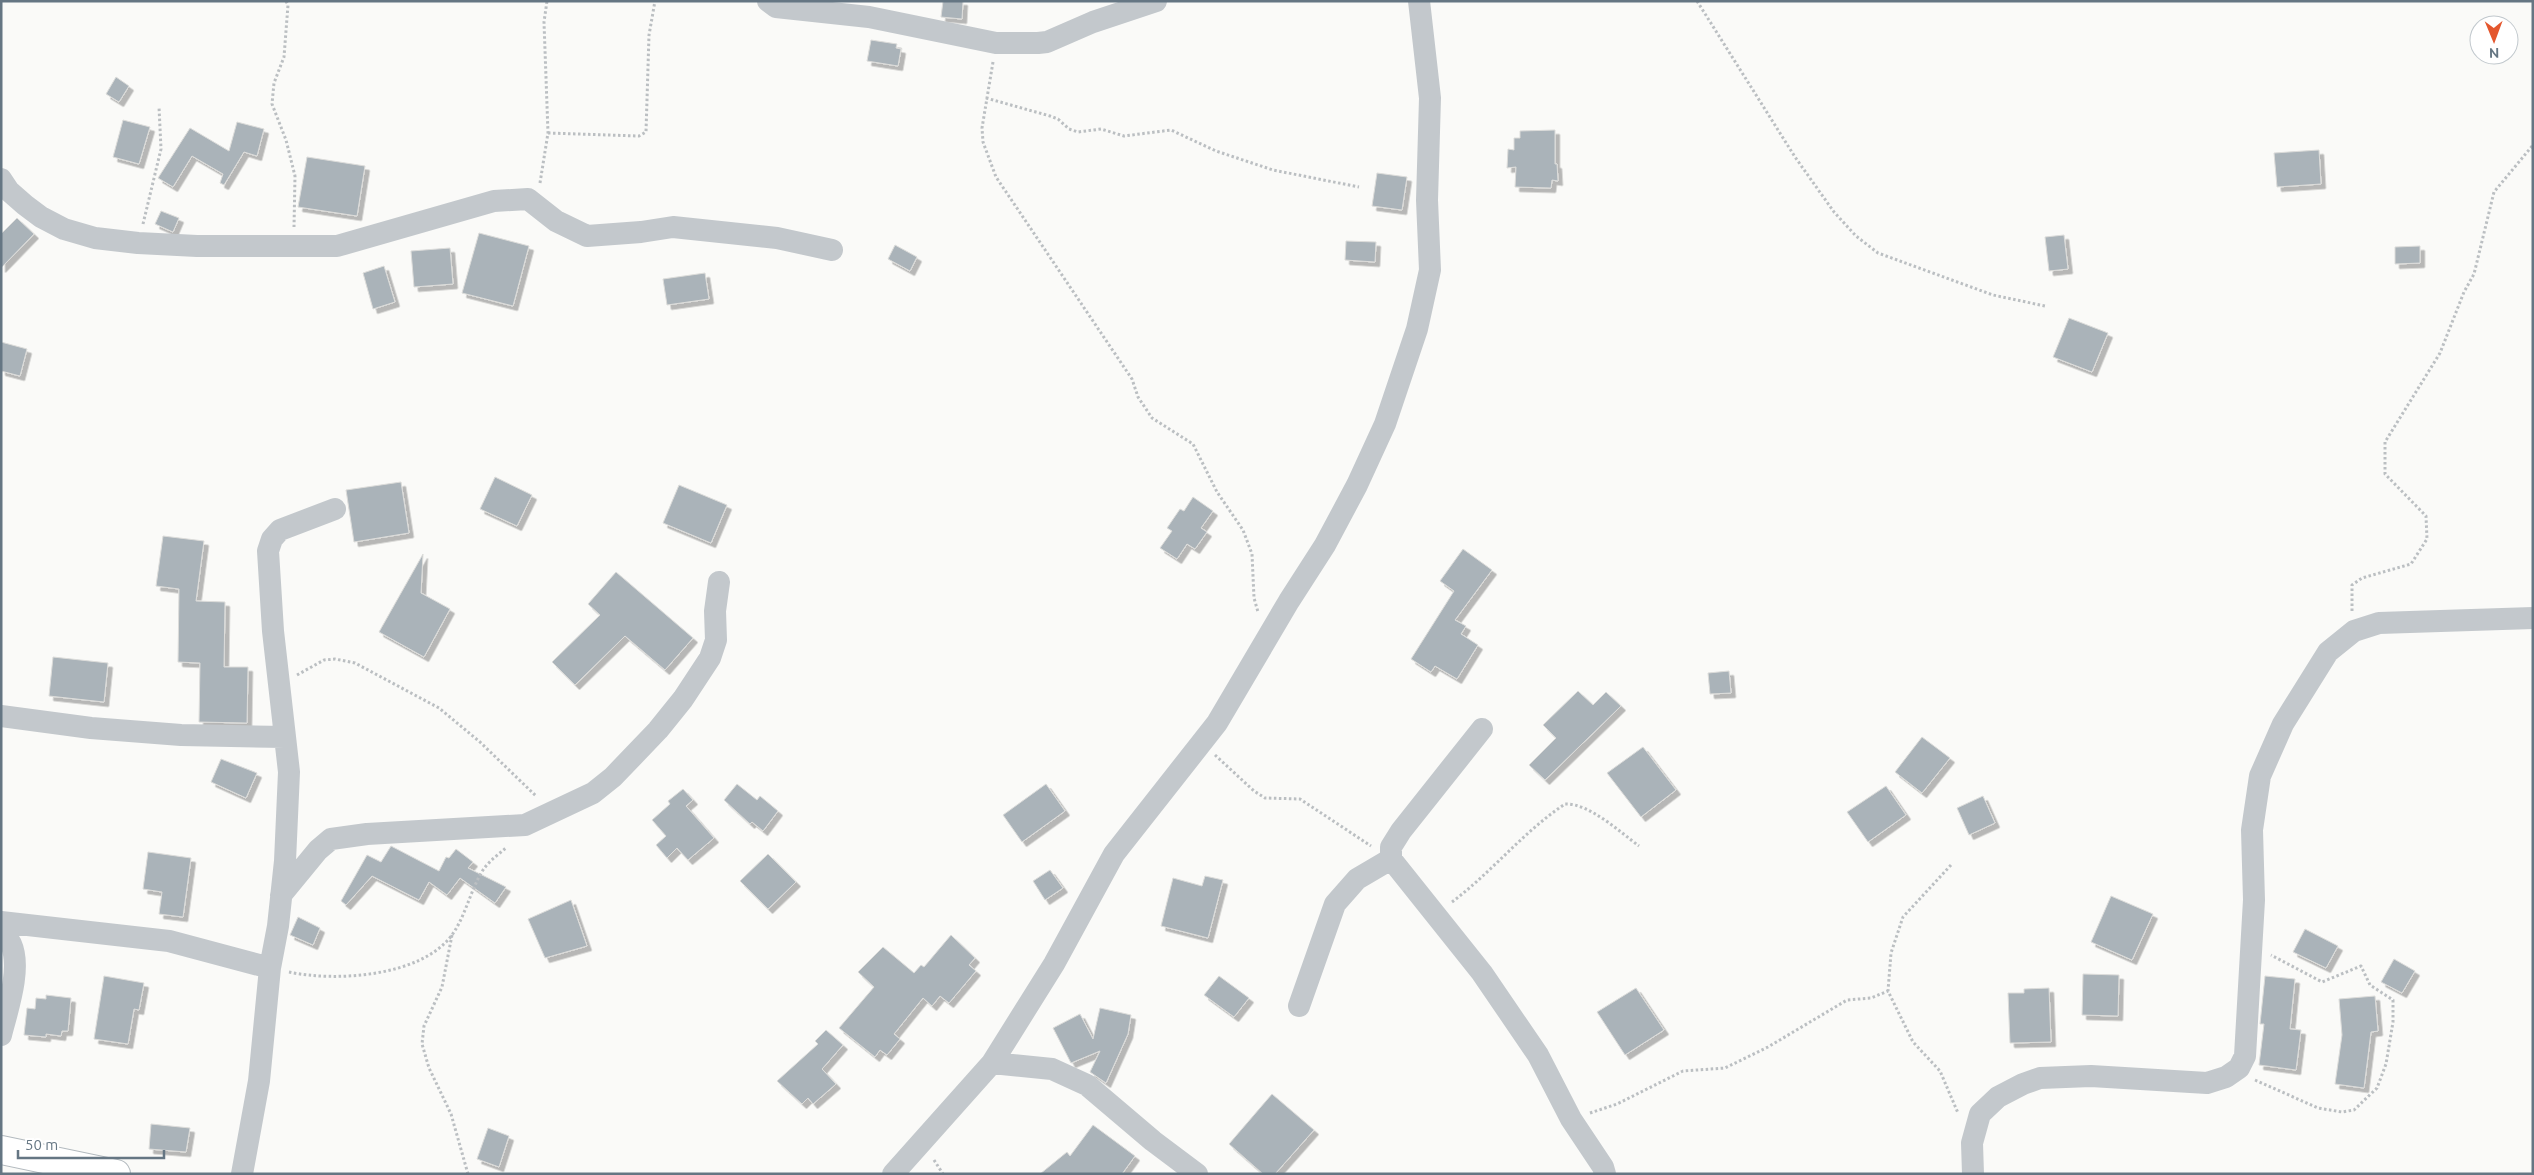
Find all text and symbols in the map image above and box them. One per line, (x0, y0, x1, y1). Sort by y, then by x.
north arrow (2469, 15, 2519, 65)
text: N (2489, 45, 2500, 61)
scale bar (18, 1128, 164, 1160)
text: 50 m (25, 1136, 58, 1153)

